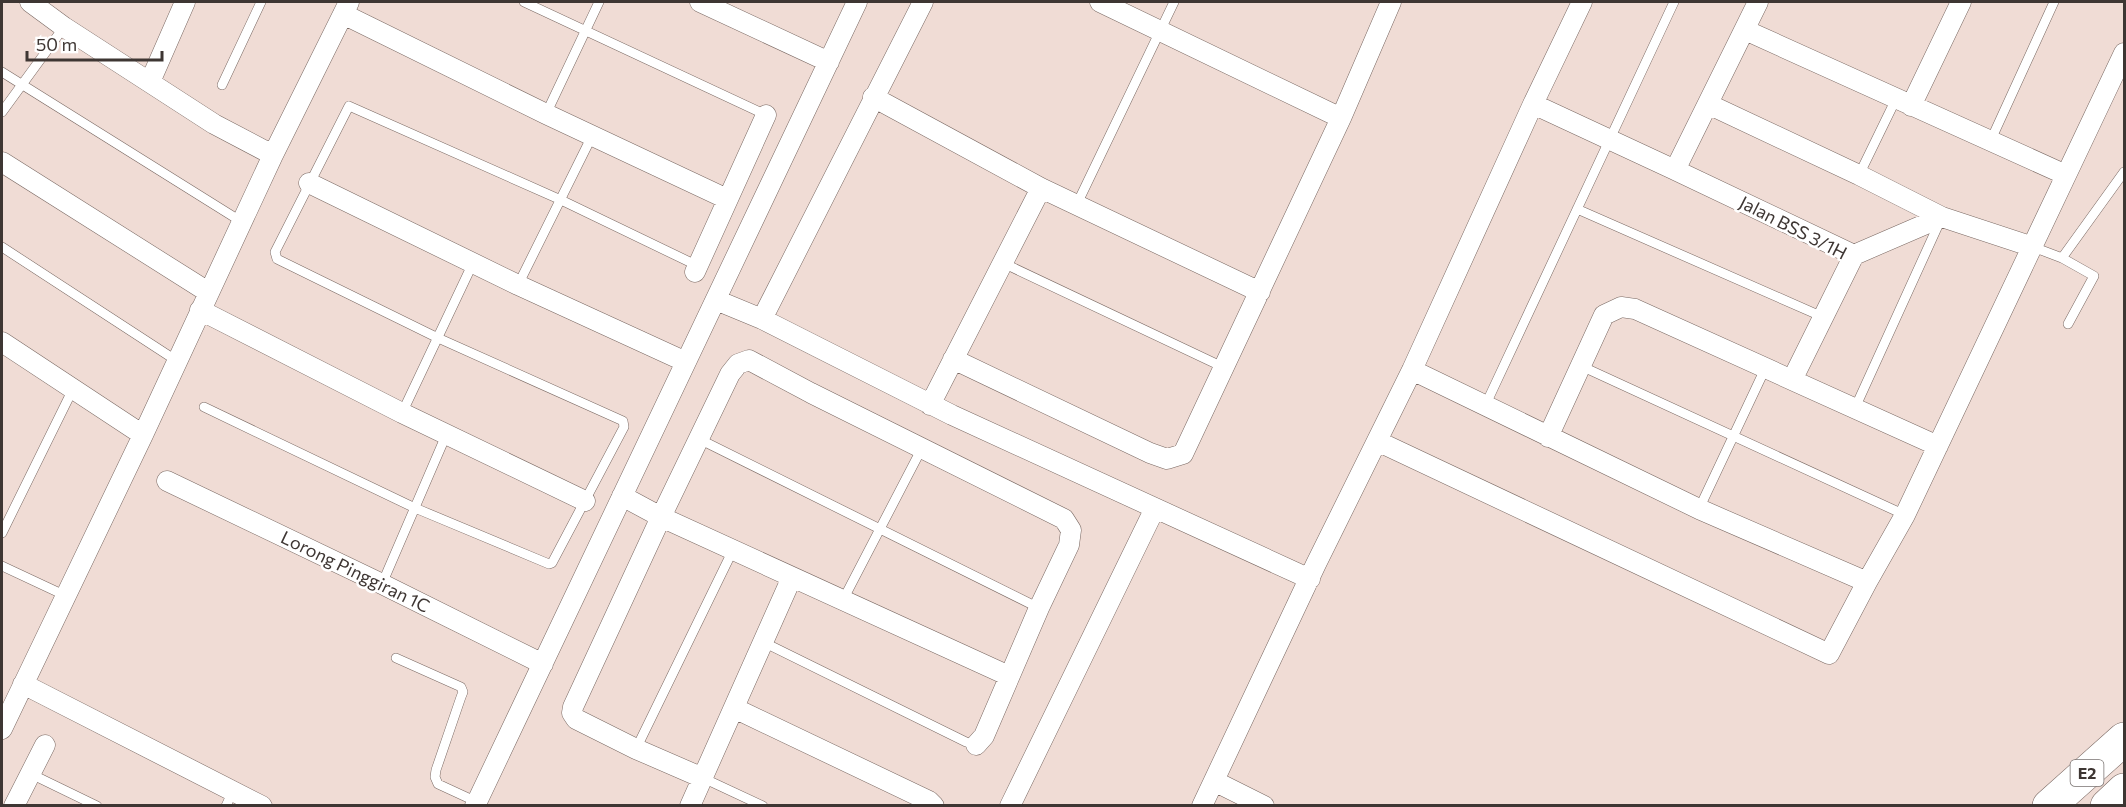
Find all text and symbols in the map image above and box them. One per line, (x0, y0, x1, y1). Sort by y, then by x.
scale bar (27, 24, 162, 62)
text: 50 m (36, 33, 77, 55)
street label: Jalan BSS 3/1H (1736, 191, 1851, 264)
street label: Lorong Pinggiran 1C (277, 526, 433, 617)
road number: E2 (2070, 760, 2104, 786)

